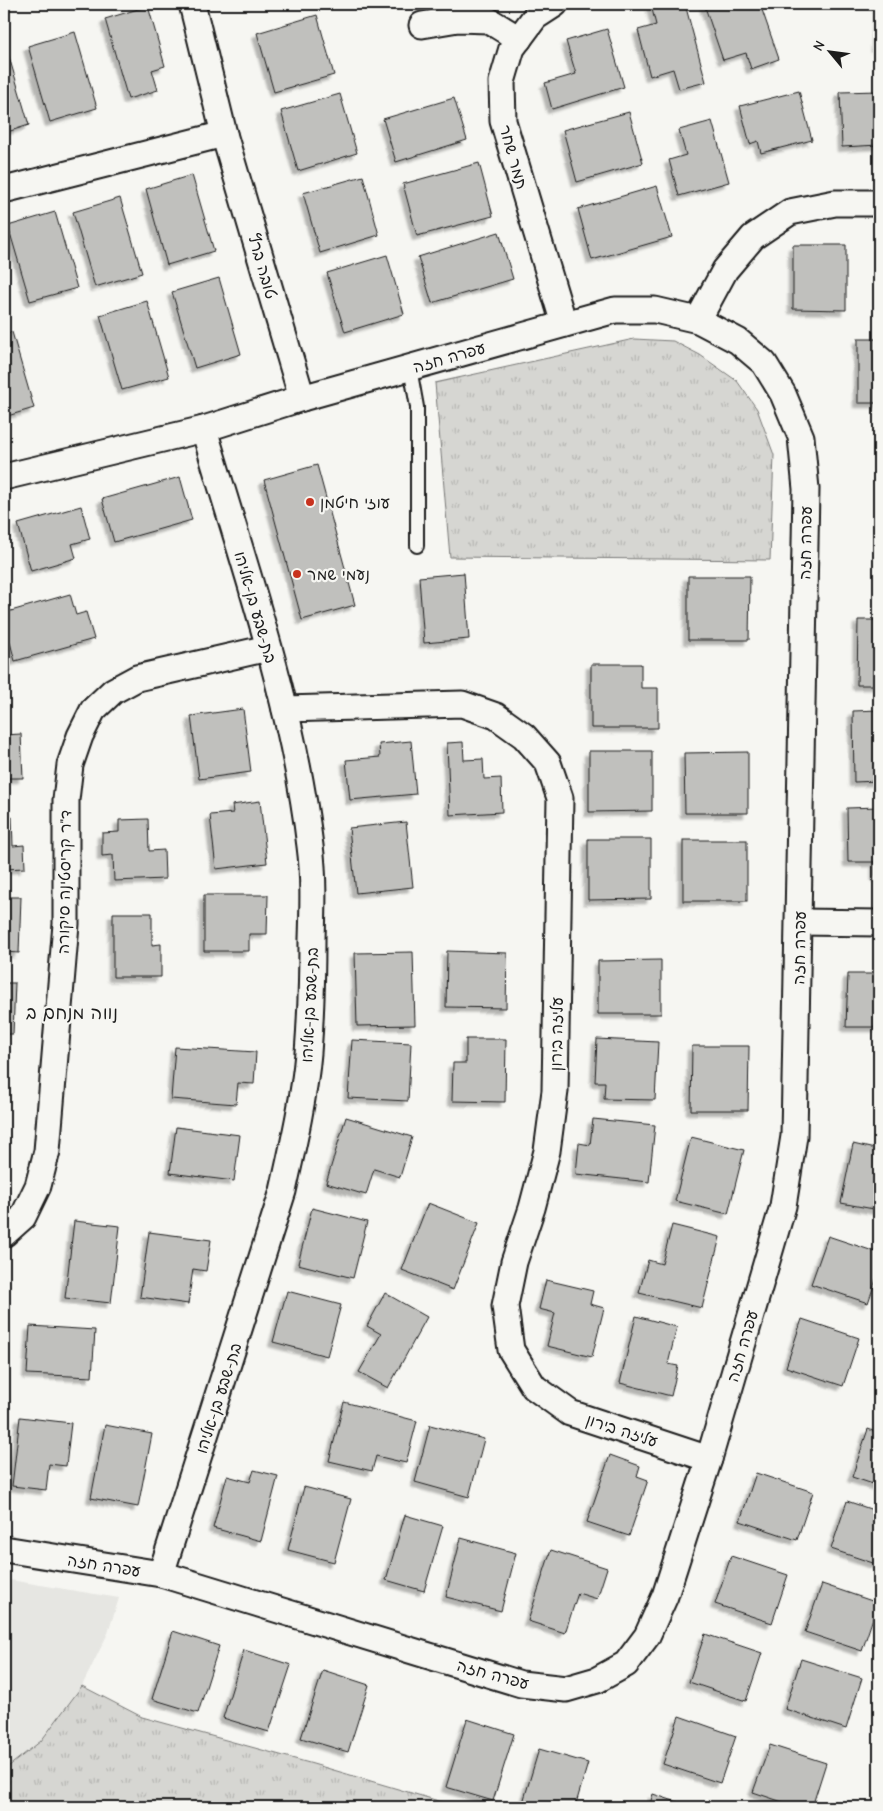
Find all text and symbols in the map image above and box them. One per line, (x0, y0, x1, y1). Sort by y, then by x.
north arrow (806, 28, 856, 78)
text: N (809, 38, 829, 54)
street label: תמר שחר (495, 123, 531, 191)
street label: טובה ברץ (244, 232, 280, 301)
street label: עפרה חזה (411, 339, 487, 377)
place label: עוזי חיטמן (320, 494, 390, 513)
marker: עוזי חיטמן (304, 496, 316, 508)
street label: עפרה חזה (796, 506, 816, 580)
street label: בת-שבע בן-אליהו (230, 549, 280, 665)
place label: נעמי שמר (307, 566, 370, 584)
marker: נעמי שמר (291, 568, 303, 580)
street label: ד"ר קריסטינה סיקורה (55, 810, 76, 954)
street label: עפרה חזה (790, 911, 810, 985)
street label: בת-שבע בן-אליהו (298, 947, 322, 1063)
street label: עליזה בירון (547, 997, 568, 1071)
district label: נווה מנחם ב (26, 1003, 118, 1024)
street label: עפרה חזה (724, 1308, 762, 1384)
street label: בת-שבע בן-אליהו (193, 1341, 245, 1456)
street label: עליזה בירון (583, 1411, 660, 1452)
street label: עפרה חזה (66, 1551, 142, 1581)
street label: עפרה חזה (455, 1657, 531, 1693)

